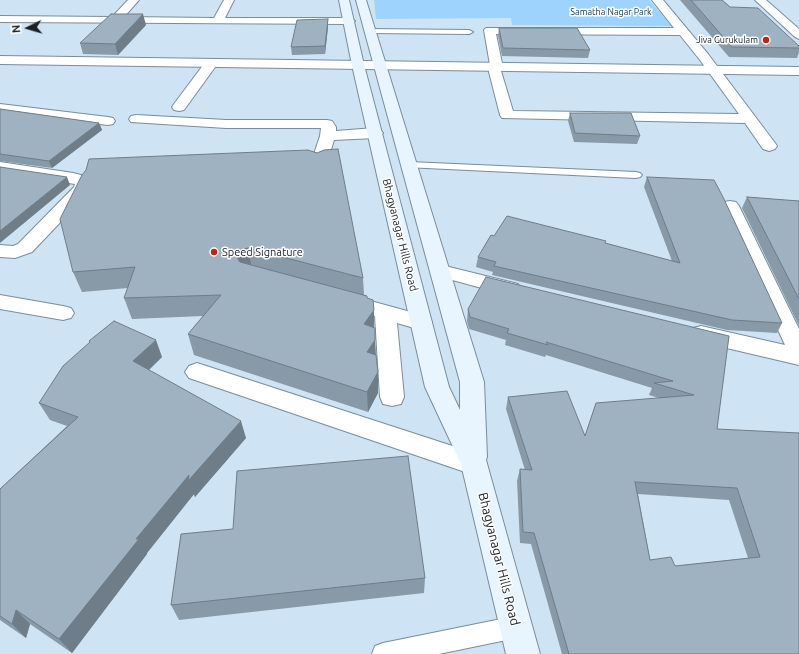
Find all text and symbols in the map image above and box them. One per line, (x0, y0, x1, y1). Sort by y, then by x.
park label: Samatha Nagar Park (570, 7, 652, 17)
north arrow (8, 8, 48, 48)
text: N (10, 24, 22, 34)
place label: Jiva Gurukulam (696, 35, 758, 45)
marker: Jiva Gurukulam (761, 35, 771, 45)
street label: Bhagyanagar Hills Road (380, 177, 420, 293)
place label: Speed Signature (222, 245, 303, 259)
marker: Speed Signature (209, 247, 219, 257)
street label: Bhagyanagar Hills Road (475, 491, 523, 627)

